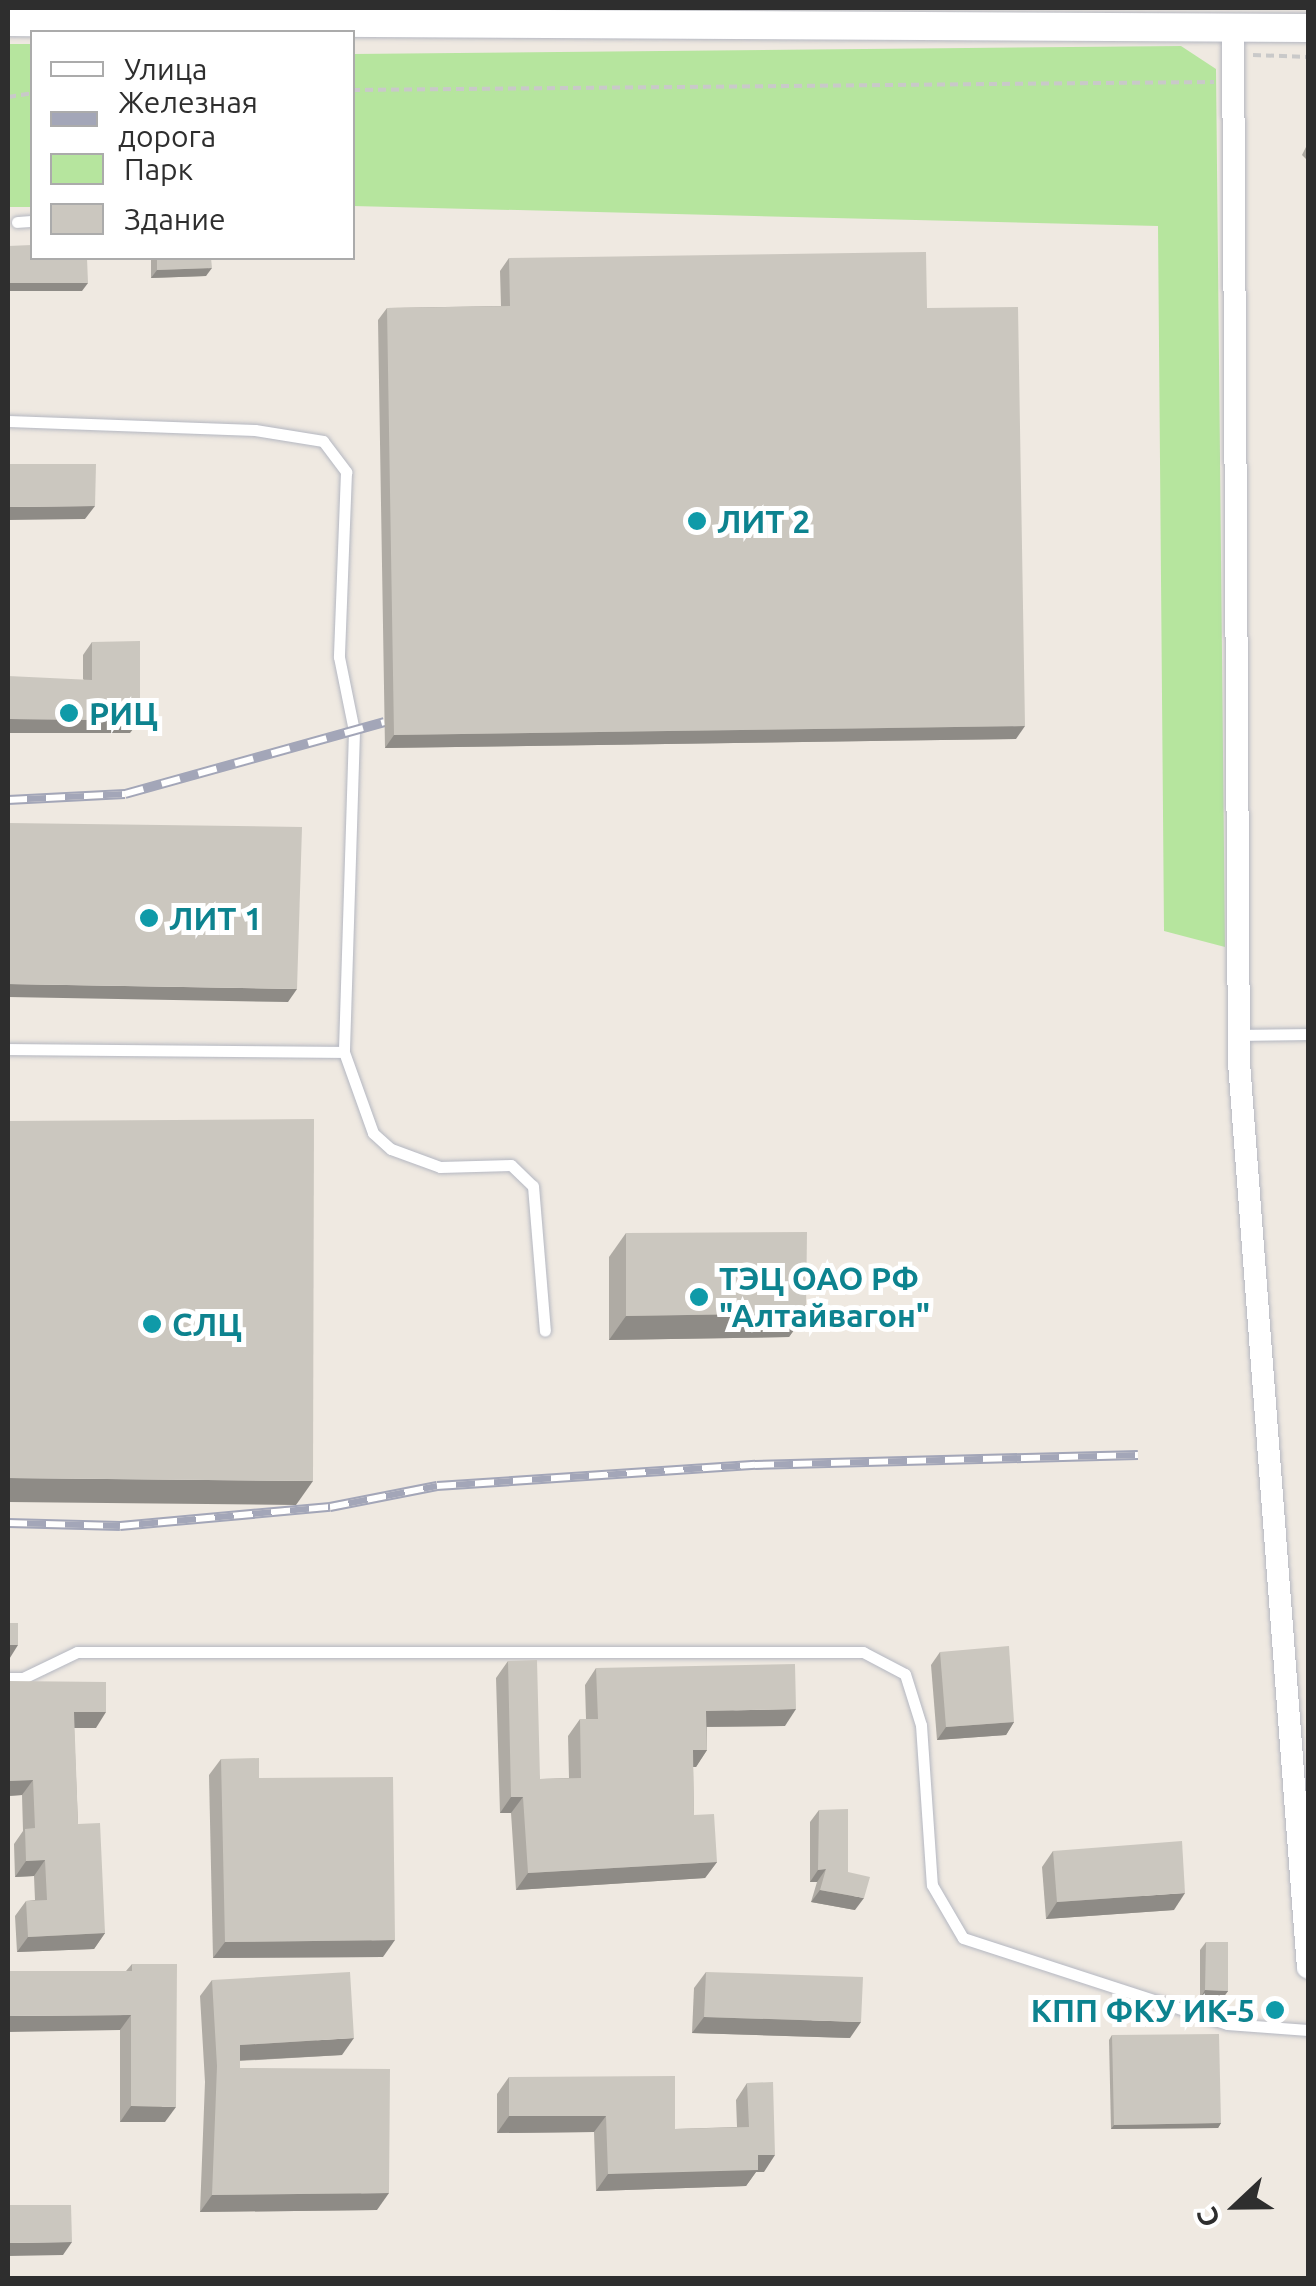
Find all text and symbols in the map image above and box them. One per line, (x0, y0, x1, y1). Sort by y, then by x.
legend (30, 30, 355, 260)
text: Улица (124, 52, 208, 86)
text: Железная дорога (118, 85, 258, 153)
text: Парк (124, 152, 193, 186)
text: Здание (124, 202, 226, 236)
place label: ЛИТ 2 (717, 502, 810, 540)
marker: ЛИТ 2 (686, 510, 708, 532)
place label: РИЦ (89, 694, 158, 732)
marker: РИЦ (58, 702, 80, 724)
place label: ЛИТ 1 (169, 899, 262, 937)
marker: ЛИТ 1 (138, 907, 160, 929)
place label: ТЭЦ ОАО РФ "Алтайвагон" (719, 1260, 930, 1335)
marker: ТЭЦ ОАО РФ "Алтайвагон" (688, 1286, 710, 1308)
place label: СЛЦ (172, 1305, 242, 1343)
marker: СЛЦ (141, 1313, 163, 1335)
place label: КПП ФКУ ИК-5 (1031, 1991, 1255, 2029)
marker: КПП ФКУ ИК-5 (1264, 1999, 1286, 2021)
north arrow (1186, 2156, 1286, 2256)
text: С (1190, 2203, 1225, 2232)

